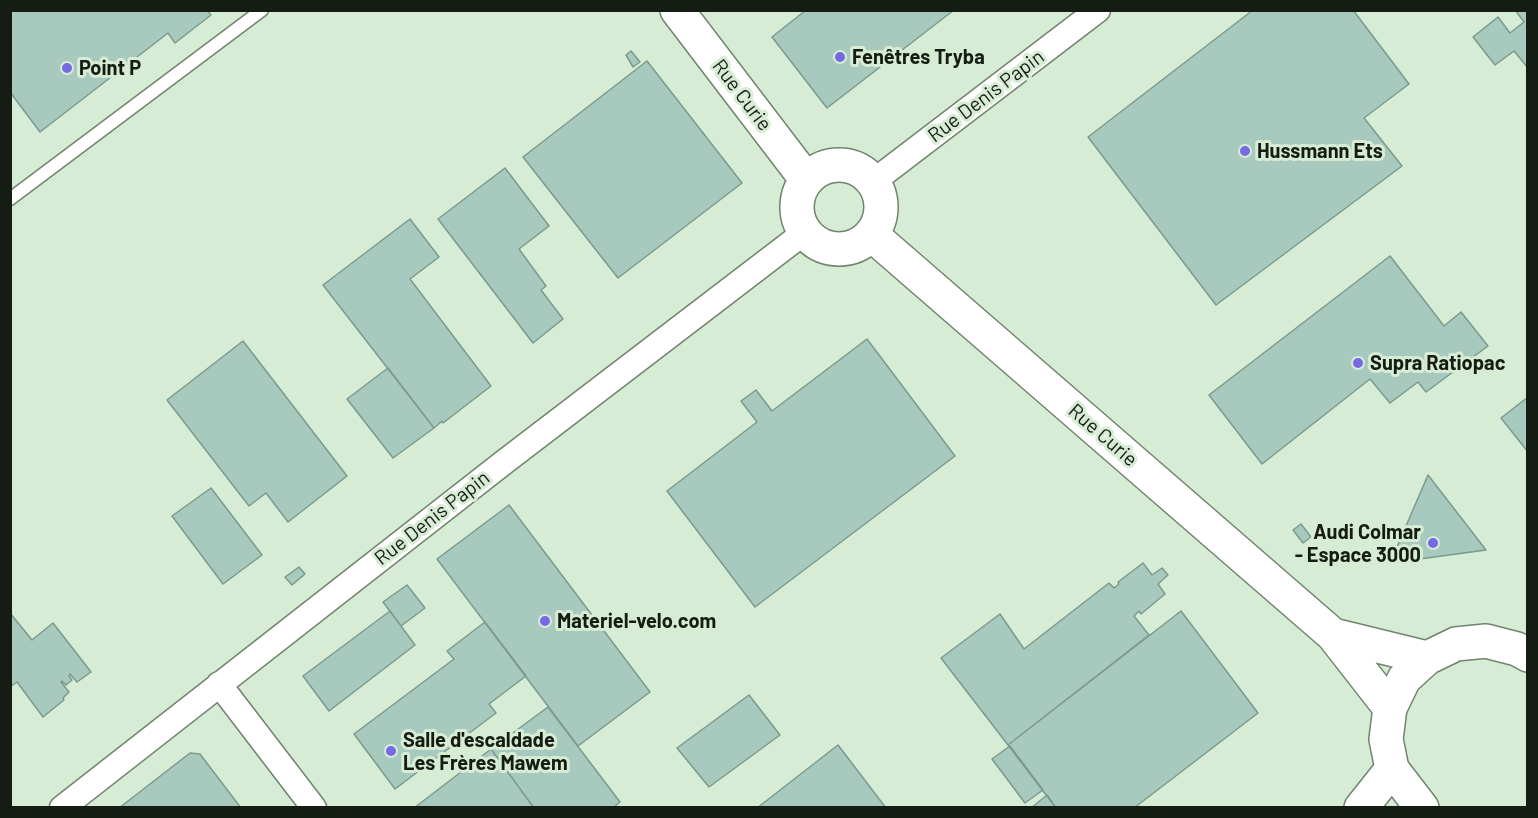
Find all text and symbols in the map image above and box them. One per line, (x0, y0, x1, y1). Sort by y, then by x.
place label: Fenêtres Tryba (852, 45, 985, 69)
street label: Rue Denis Papin (923, 45, 1049, 147)
marker: Fenêtres Tryba (833, 50, 847, 64)
street label: Rue Curie (707, 54, 777, 136)
place label: Point P (79, 56, 141, 80)
marker: Point P (60, 61, 74, 75)
place label: Hussmann Ets (1257, 139, 1383, 163)
marker: Hussmann Ets (1238, 144, 1252, 158)
place label: Supra Ratiopac (1370, 351, 1505, 375)
marker: Supra Ratiopac (1351, 356, 1365, 370)
street label: Rue Curie (1064, 399, 1142, 471)
street label: Rue Denis Papin (370, 466, 494, 570)
place label: Audi Colmar - Espace 3000 (1295, 520, 1421, 567)
marker: Audi Colmar - Espace 3000 (1426, 536, 1440, 550)
place label: Materiel-velo.com (557, 609, 716, 633)
marker: Materiel-velo.com (538, 614, 552, 628)
place label: Salle d'escaldade Les Frères Mawem (403, 728, 568, 775)
marker: Salle d'escaldade Les Frères Mawem (384, 744, 398, 758)

